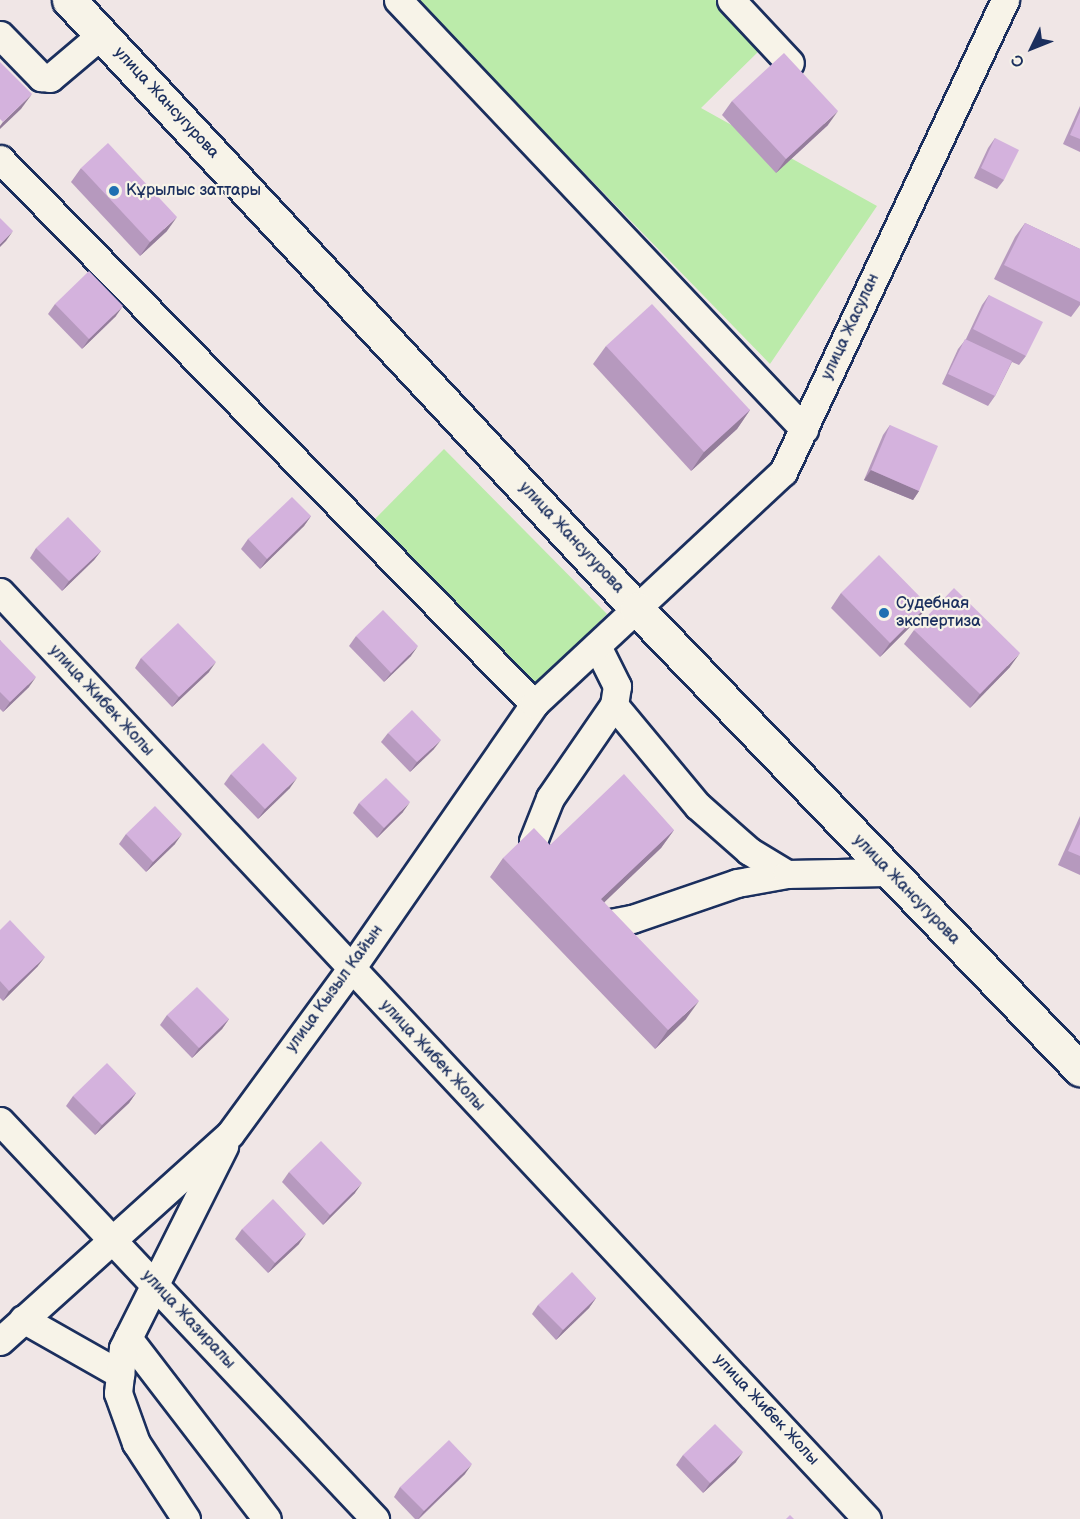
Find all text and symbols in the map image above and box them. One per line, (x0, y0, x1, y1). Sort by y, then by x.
north arrow (1002, 18, 1062, 78)
street label: улица Жансугурова (109, 43, 223, 163)
text: С (1008, 50, 1029, 71)
place label: Кұрылыс заттары (126, 181, 261, 201)
marker: Кұрылыс заттары (107, 184, 121, 198)
street label: улица Жасулан (818, 271, 884, 383)
street label: улица Жансугурова (514, 478, 628, 598)
place label: Судебная экспертиза (896, 594, 981, 632)
marker: Судебная экспертиза (877, 606, 891, 620)
street label: улица Жибек Жолы (45, 641, 157, 761)
street label: улица Жансугурова (849, 831, 963, 949)
street label: улица Кызыл Кайын (282, 922, 388, 1056)
street label: улица Жибек Жолы (376, 996, 488, 1116)
street label: улица Жазиралы (137, 1267, 239, 1373)
street label: улица Жибек Жолы (710, 1350, 822, 1470)

